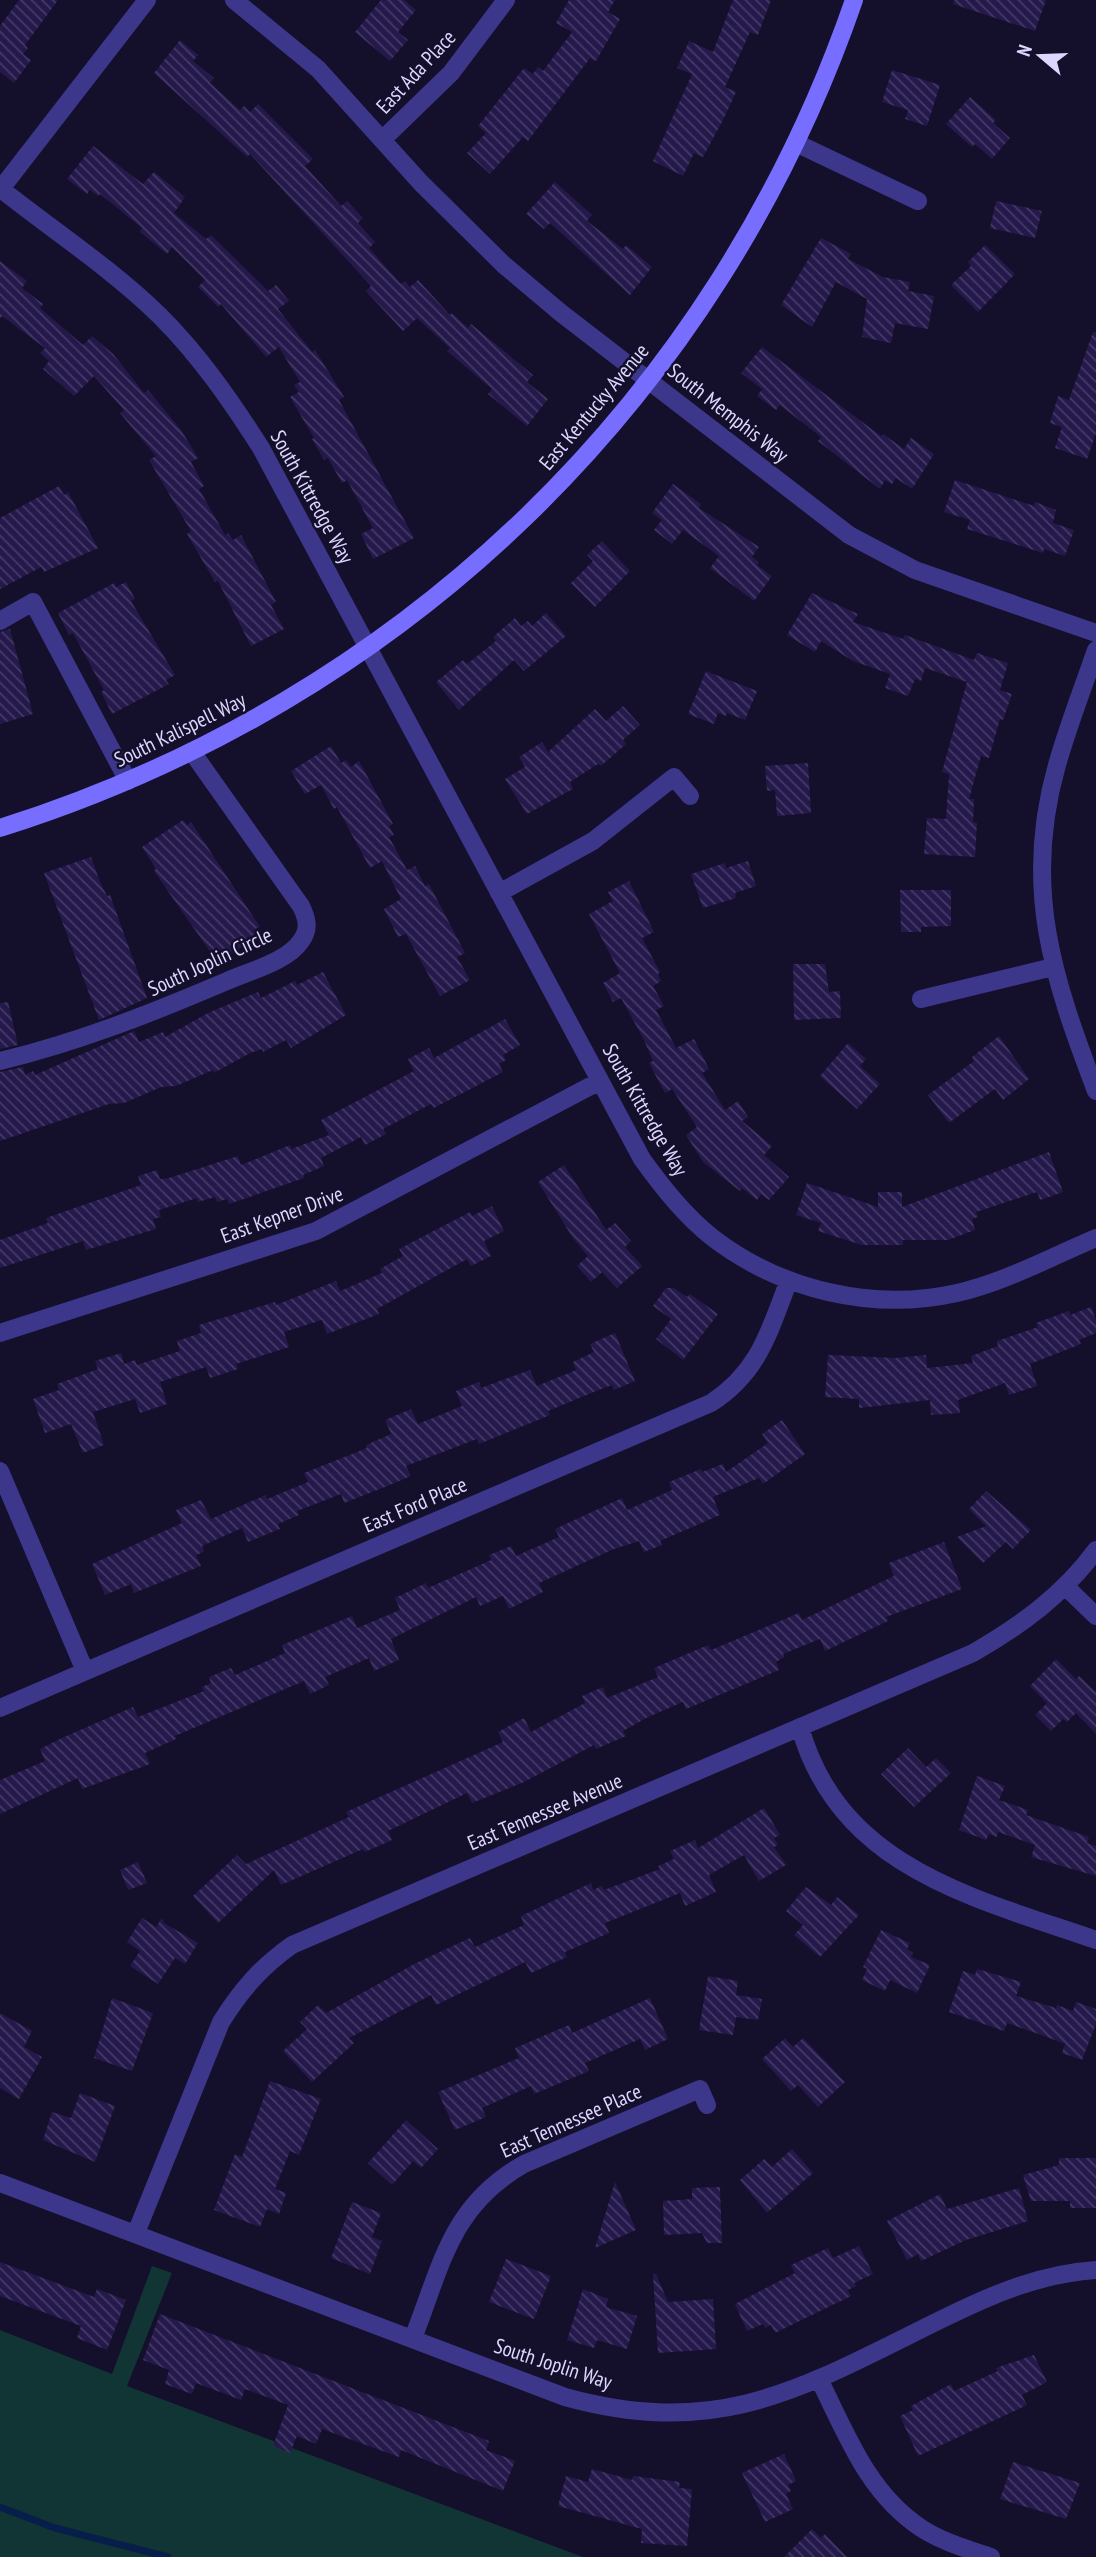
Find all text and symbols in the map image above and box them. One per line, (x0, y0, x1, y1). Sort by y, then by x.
north arrow (1005, 21, 1075, 91)
street label: East Ada Place (370, 24, 461, 119)
text: N (1011, 42, 1037, 59)
street label: East Kentucky Avenue (533, 338, 654, 475)
street label: South Memphis Way (662, 357, 794, 468)
street label: South Kittredge Way (265, 425, 360, 568)
street label: South Kalispell Way (110, 686, 250, 773)
street label: South Joplin Circle (143, 921, 276, 1002)
street label: South Kittredge Way (597, 1039, 694, 1181)
street label: East Kepner Drive (217, 1180, 347, 1249)
street label: East Ford Place (359, 1471, 471, 1539)
street label: East Tennessee Avenue (463, 1767, 626, 1856)
street label: East Tennessee Place (496, 2077, 646, 2164)
street label: South Joplin Way (491, 2332, 616, 2395)

